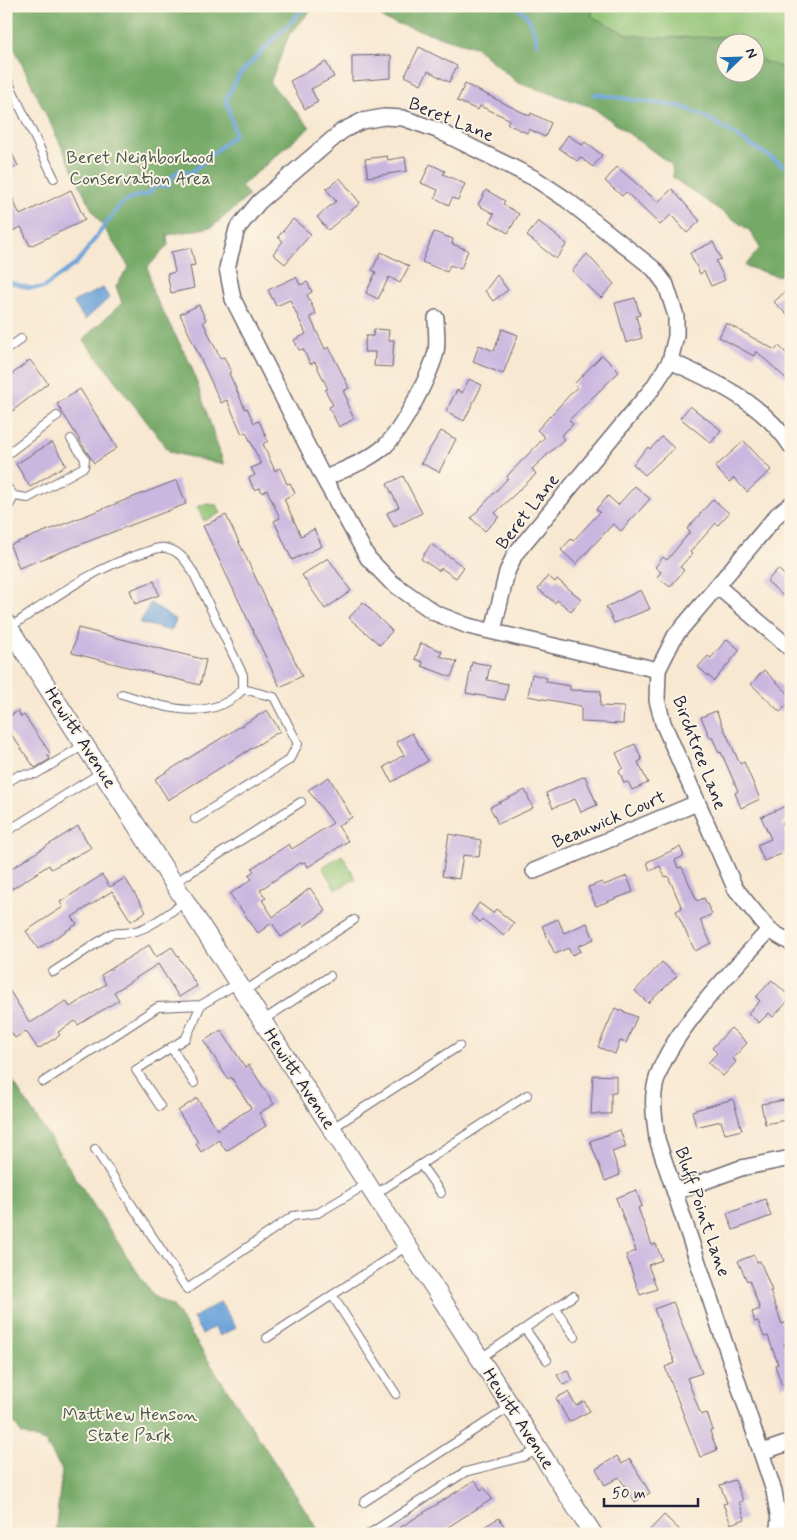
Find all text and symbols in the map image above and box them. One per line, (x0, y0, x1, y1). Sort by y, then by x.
north arrow (714, 32, 764, 82)
text: N (741, 46, 761, 61)
street label: Beret Lane (405, 92, 497, 148)
park label: Beret Neighborhood Conservation Area (66, 146, 214, 191)
street label: Beret Lane (491, 469, 565, 555)
street label: Hewitt Avenue (38, 683, 122, 793)
street label: Birchtree Lane (666, 693, 732, 813)
street label: Beauwick Court (549, 785, 669, 855)
street label: Hewitt Avenue (257, 1024, 341, 1134)
street label: Bluff Point Lane (669, 1144, 735, 1280)
street label: Hewitt Avenue (476, 1364, 560, 1474)
park label: Matthew Henson State Park (63, 1403, 197, 1448)
scale bar (604, 1475, 698, 1507)
text: 50 m (612, 1484, 646, 1504)

